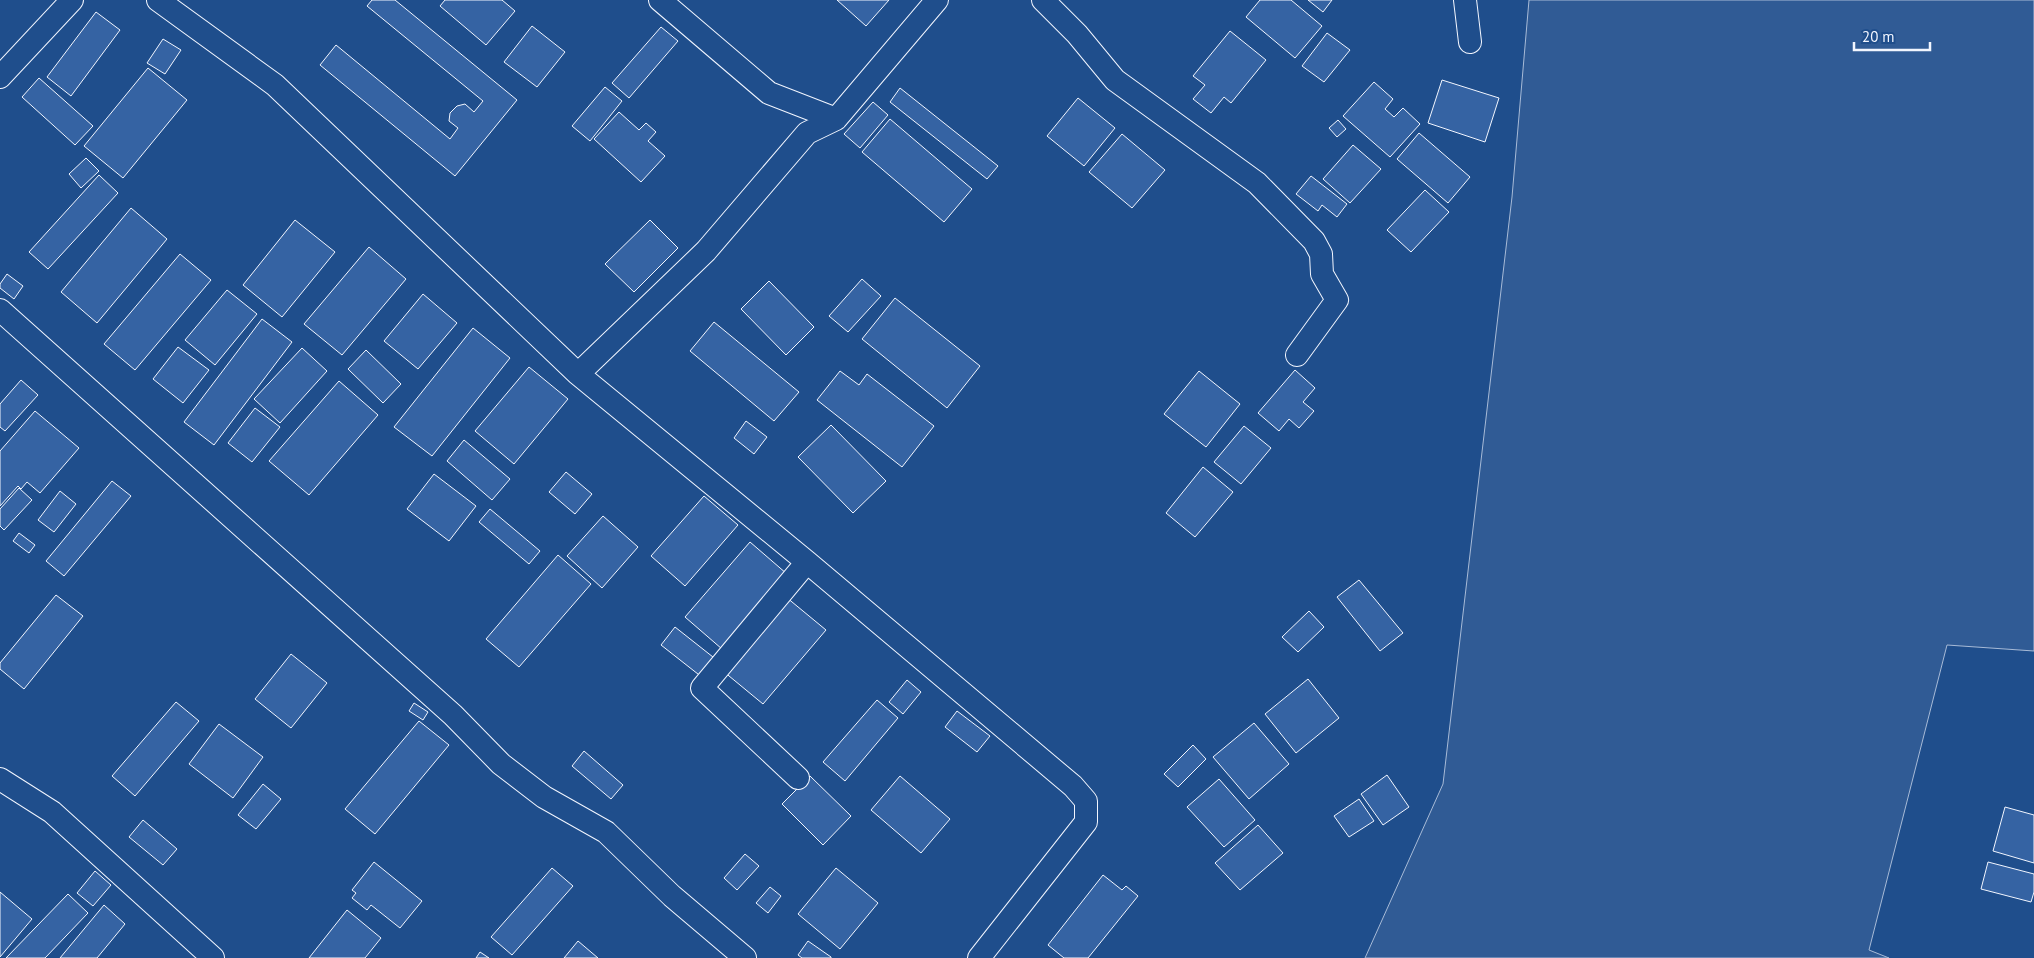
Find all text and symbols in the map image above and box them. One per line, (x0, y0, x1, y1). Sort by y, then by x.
scale bar (1854, 20, 1930, 52)
text: 20 m (1862, 27, 1895, 46)

